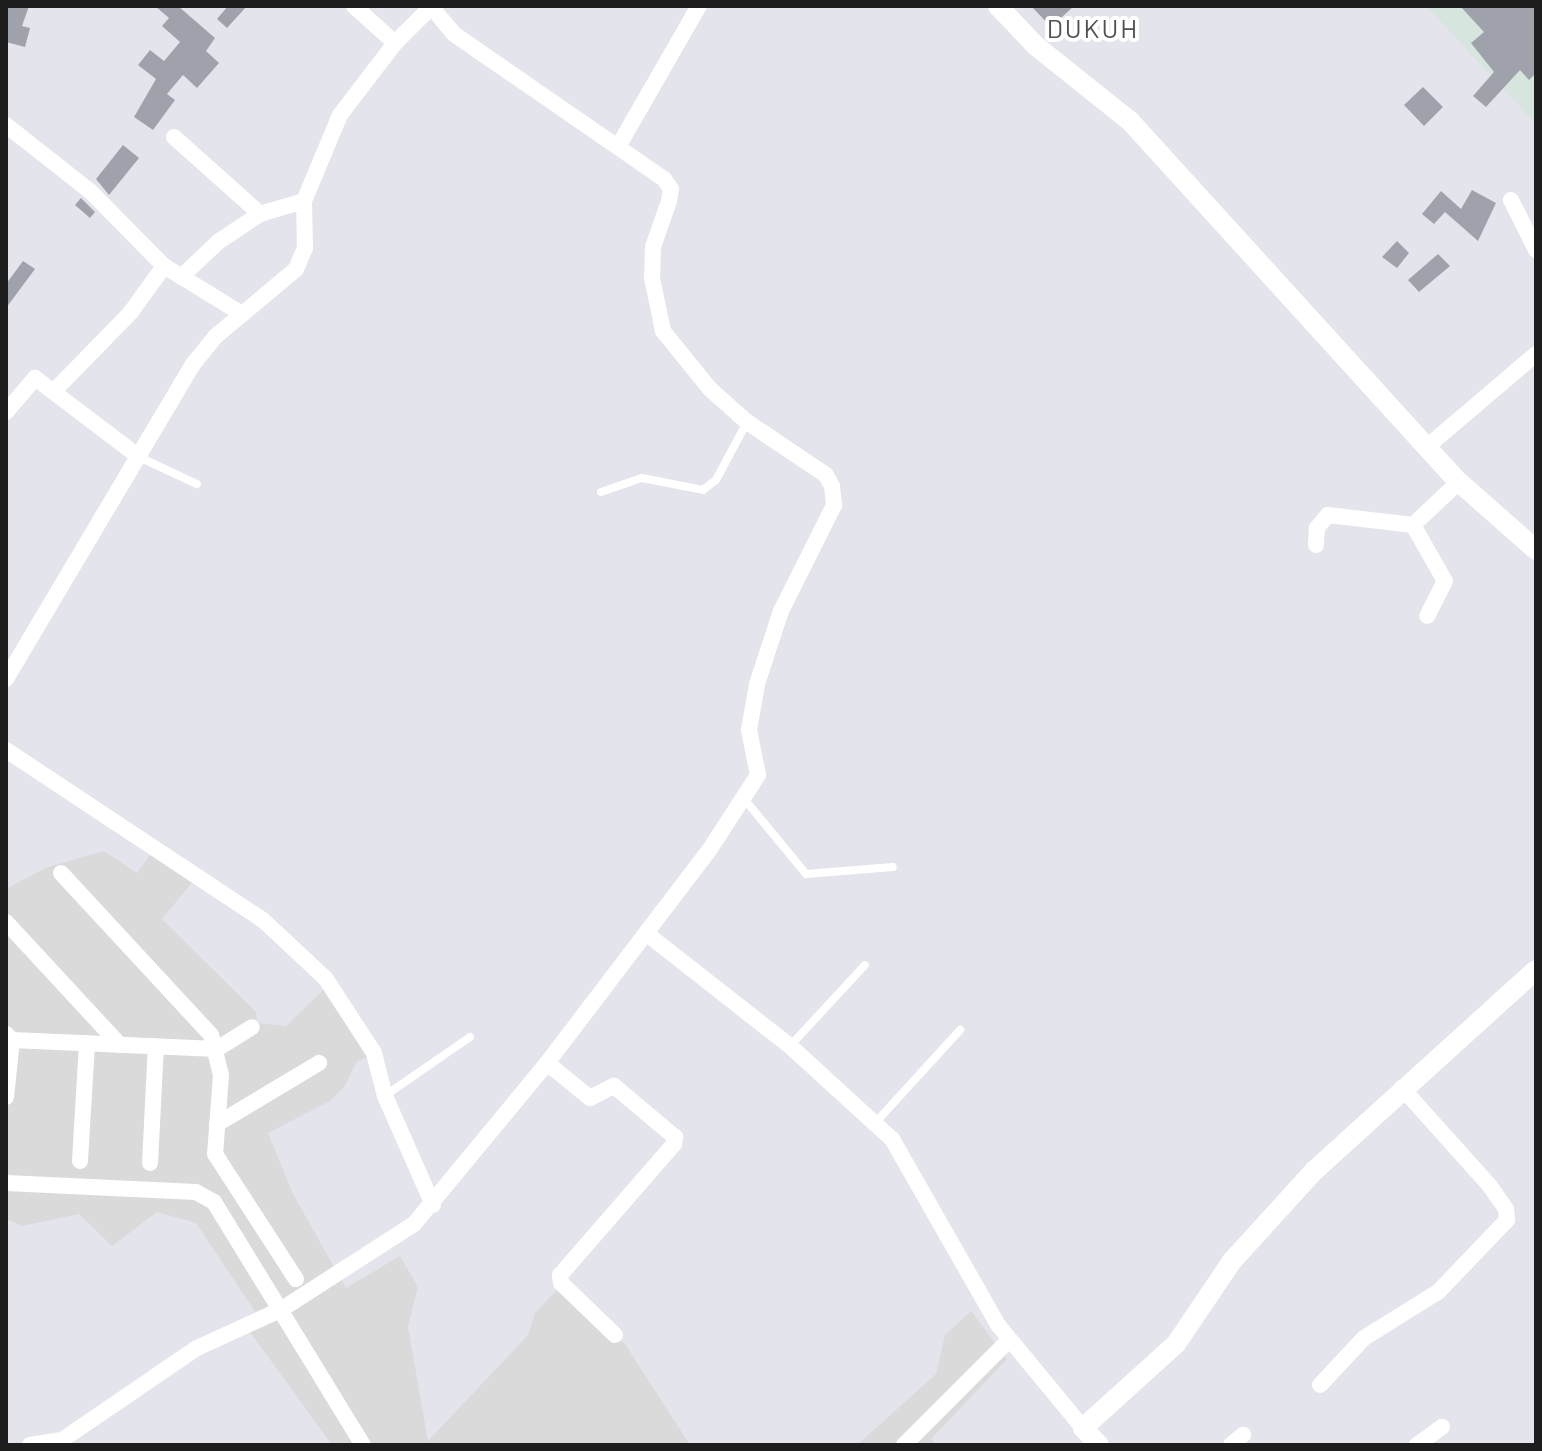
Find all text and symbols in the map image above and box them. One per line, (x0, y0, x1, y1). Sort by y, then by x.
district label: DUKUH (1047, 12, 1139, 44)

